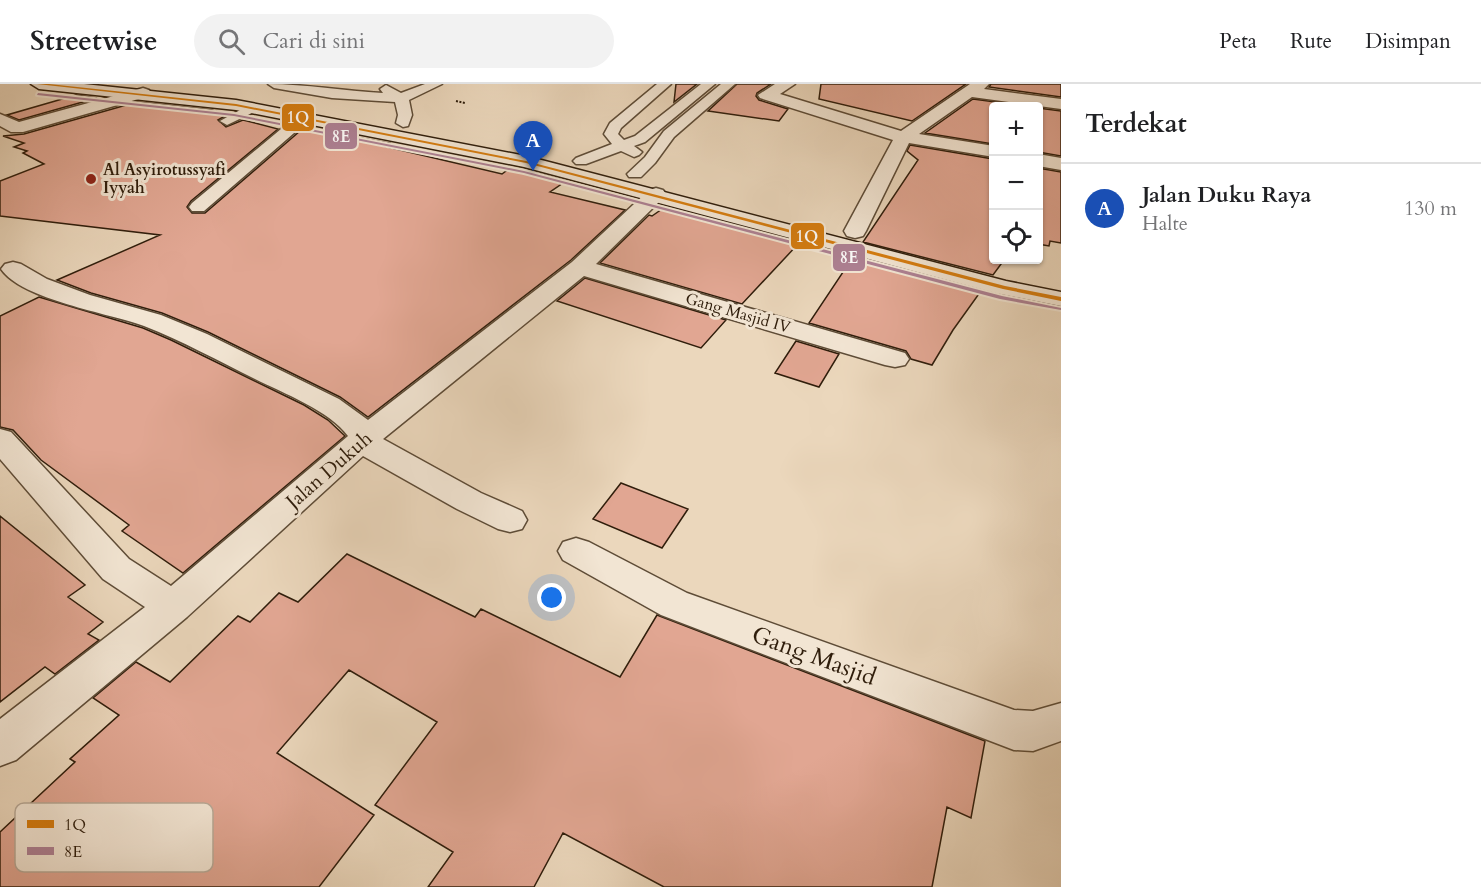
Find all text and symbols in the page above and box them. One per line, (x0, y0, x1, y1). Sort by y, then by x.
search box (194, 14, 614, 68)
text: Streetwise (30, 22, 158, 60)
icon: search (215, 25, 248, 58)
text: Cari di sini (263, 26, 365, 56)
text: Peta (1219, 27, 1257, 56)
text: Rute (1290, 27, 1332, 56)
text: Disimpan (1365, 27, 1451, 56)
map controls (989, 102, 1043, 264)
button: + (989, 102, 1043, 156)
line badge: 1Q (281, 103, 315, 132)
text: Terdekat (1085, 106, 1187, 141)
text: 1Q (287, 107, 309, 129)
line badge: 8E (324, 122, 358, 150)
pin: A (514, 122, 552, 171)
text: 8E (332, 126, 350, 148)
button: − (989, 156, 1043, 210)
place label: Al Asyirotussyafi Iyyah (103, 159, 226, 199)
marker: Al Asyirotussyafi Iyyah (84, 172, 98, 186)
text: Jalan Duku Raya (1142, 180, 1311, 210)
text: A (1097, 195, 1112, 222)
text: 130 m (1404, 195, 1457, 222)
button: locate (989, 210, 1043, 264)
text: Halte (1142, 210, 1188, 237)
line badge: 1Q (790, 222, 825, 250)
text: 1Q (796, 226, 818, 248)
line badge: 8E (832, 243, 866, 272)
text: 8E (840, 247, 858, 269)
street label: Gang Masjid IV (683, 287, 793, 339)
street label: Jalan Dukuh (278, 425, 378, 517)
your location (537, 583, 566, 612)
street label: Gang Masjid (747, 618, 881, 694)
legend (15, 803, 213, 872)
text: 1Q (64, 814, 86, 836)
text: 8E (64, 841, 82, 863)

